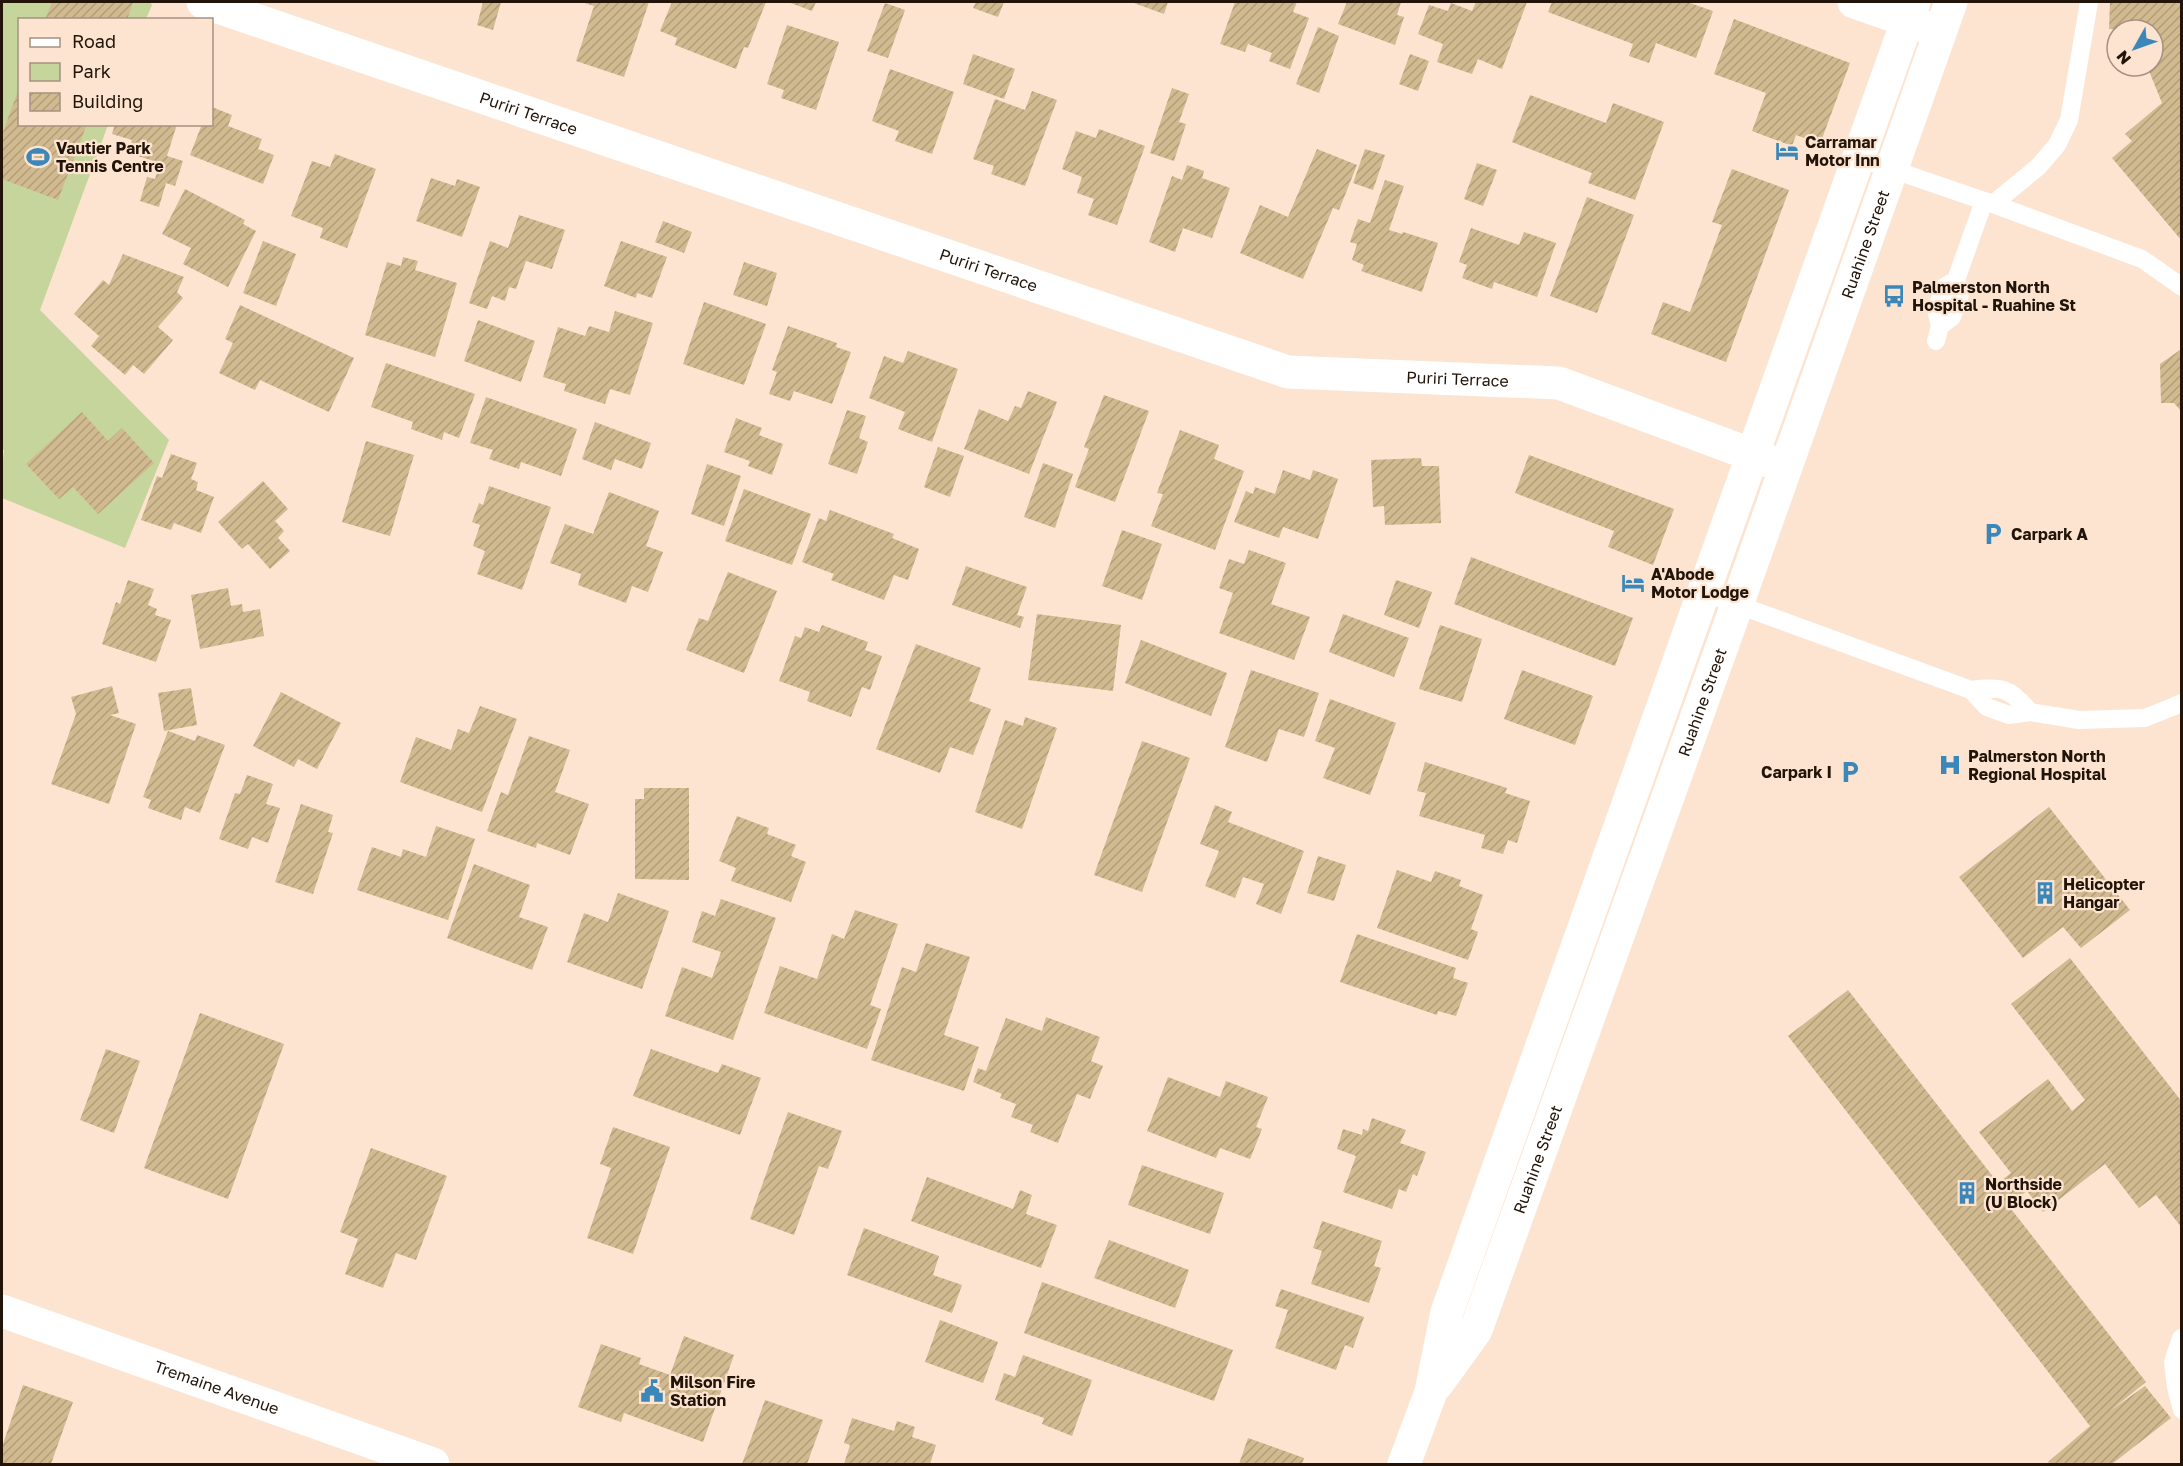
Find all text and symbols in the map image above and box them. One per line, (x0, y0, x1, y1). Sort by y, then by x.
legend (18, 18, 213, 126)
north arrow (2105, 18, 2165, 78)
text: Road (72, 30, 116, 52)
text: N (2112, 47, 2135, 69)
text: Park (72, 60, 111, 82)
street label: Puriri Terrace (477, 87, 580, 139)
text: Building (72, 90, 143, 112)
place label: Carramar Motor Inn (1805, 132, 1880, 170)
place label: Vautier Park Tennis Centre (56, 138, 164, 176)
hotel icon: Carramar Motor Inn (1774, 138, 1800, 164)
sports icon: Vautier Park Tennis Centre (25, 144, 51, 170)
street label: Ruahine Street (1837, 187, 1894, 301)
street label: Puriri Terrace (937, 244, 1040, 296)
place label: Palmerston North Hospital - Ruahine St (1912, 277, 2076, 315)
bus stop icon: Palmerston North Hospital - Ruahine St (1881, 283, 1907, 309)
street label: Puriri Terrace (1406, 367, 1509, 391)
parking icon: Carpark A (1980, 521, 2006, 547)
place label: Carpark A (2011, 524, 2089, 544)
place label: A'Abode Motor Lodge (1651, 564, 1749, 602)
hotel icon: A'Abode Motor Lodge (1620, 570, 1646, 596)
street label: Ruahine Street (1673, 645, 1731, 759)
place label: Palmerston North Regional Hospital (1968, 746, 2107, 784)
hospital icon: Palmerston North Regional Hospital (1937, 752, 1963, 778)
parking icon: Carpark I (1837, 759, 1863, 785)
place label: Carpark I (1761, 762, 1832, 782)
place label: Helicopter Hangar (2063, 874, 2145, 912)
building icon: Helicopter Hangar (2032, 880, 2058, 906)
street label: Ruahine Street (1509, 1102, 1566, 1216)
place label: Northside (U Block) (1985, 1174, 2062, 1212)
building icon: Northside (U Block) (1954, 1180, 1980, 1206)
street label: Tremaine Avenue (152, 1356, 282, 1419)
place label: Milson Fire Station (670, 1372, 756, 1410)
public building icon: Milson Fire Station (639, 1378, 665, 1404)

